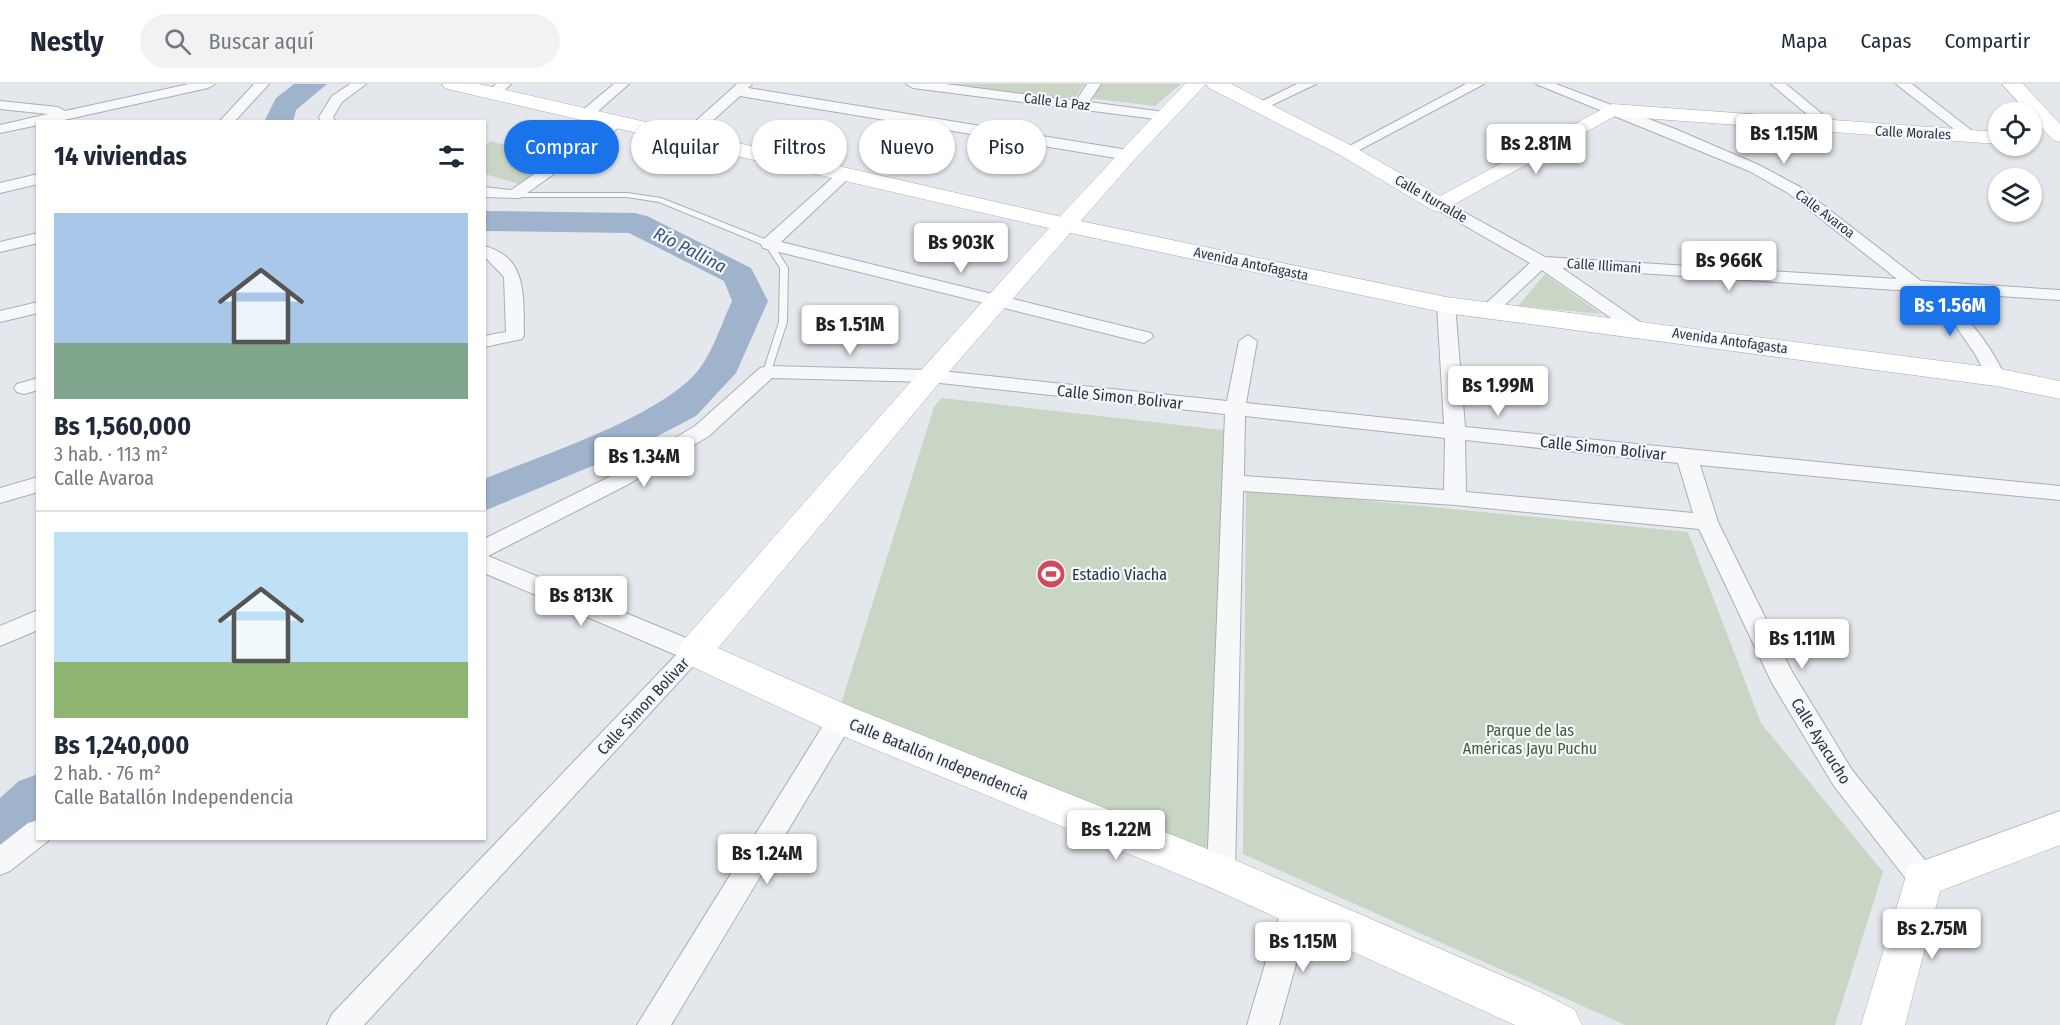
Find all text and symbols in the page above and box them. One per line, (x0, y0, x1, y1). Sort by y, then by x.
search box (140, 14, 560, 68)
text: Nestly (30, 25, 104, 58)
icon: search (161, 25, 194, 58)
text: Buscar aquí (209, 28, 314, 55)
text: Mapa (1781, 28, 1828, 54)
text: Capas (1861, 28, 1911, 54)
text: Compartir (1944, 28, 2030, 54)
street label: Calle La Paz (1023, 90, 1091, 115)
map controls (1988, 102, 2042, 222)
button: locate (1988, 102, 2042, 156)
pin: Bs 1.15M (1722, 114, 1846, 165)
chip: Comprar (504, 120, 619, 174)
chip: Alquilar (631, 120, 740, 174)
chip: Filtros (752, 120, 847, 174)
chip: Nuevo (859, 120, 955, 174)
chip: Piso (967, 120, 1046, 174)
text: Bs 1.15M (1750, 121, 1818, 145)
street label: Calle Morales (1874, 123, 1952, 143)
pin: Bs 2.81M (1474, 124, 1598, 175)
text: Bs 2.81M (1501, 131, 1571, 155)
icon: filters (435, 140, 468, 173)
text: 14 viviendas (54, 141, 187, 172)
button: layers (1988, 168, 2042, 222)
street label: Calle Iturralde (1392, 171, 1470, 227)
street label: Calle Avaroa (1792, 186, 1858, 242)
water label: Río Pallina (650, 222, 730, 278)
pin: Bs 903K (906, 223, 1016, 274)
text: Bs 903K (928, 230, 994, 254)
pin: Bs 966K (1674, 241, 1784, 292)
street label: Avenida Antofagasta (1192, 244, 1310, 284)
text: Bs 966K (1696, 248, 1762, 272)
icon: home (207, 252, 315, 360)
street label: Calle Illimani (1566, 255, 1642, 277)
pin: Bs 1.56M (1888, 286, 2012, 337)
text: Bs 1.56M (1914, 293, 1986, 317)
pin: Bs 1.51M (788, 305, 912, 356)
text: Bs 1.51M (816, 312, 884, 336)
street label: Avenida Antofagasta (1671, 324, 1789, 358)
pin: Bs 1.99M (1436, 366, 1560, 417)
text: Bs 1.99M (1462, 373, 1534, 397)
street label: Calle Simon Bolivar (1056, 381, 1184, 413)
text: Bs 1,560,000 (54, 411, 191, 442)
street label: Calle Simon Bolivar (1539, 432, 1667, 464)
pin: Bs 1.34M (582, 437, 706, 488)
text: 3 hab. · 113 m² (54, 442, 168, 466)
text: Bs 1.34M (608, 444, 680, 468)
text: Calle Avaroa (54, 466, 154, 490)
sports icon: Estadio Viacha (1035, 558, 1067, 590)
place label: Estadio Viacha (1072, 565, 1167, 584)
icon: home (207, 571, 315, 679)
pin: Bs 813K (526, 576, 636, 627)
text: Bs 813K (549, 583, 613, 607)
pin: Bs 1.11M (1740, 619, 1864, 670)
text: Bs 1.11M (1769, 626, 1835, 650)
street label: Calle Simon Bolivar (593, 653, 693, 759)
street label: Calle Ayacucho (1787, 695, 1855, 787)
street label: Calle Batallón Independencia (847, 714, 1032, 804)
park label: Parque de las Américas Jayu Puchu (1463, 721, 1597, 758)
text: Bs 1,240,000 (54, 730, 189, 761)
text: 2 hab. · 76 m² (54, 761, 161, 785)
text: Calle Batallón Independencia (54, 785, 294, 809)
pin: Bs 1.22M (1054, 810, 1178, 861)
text: Bs 1.22M (1081, 817, 1151, 841)
pin: Bs 1.24M (705, 834, 829, 885)
text: Bs 1.24M (732, 841, 802, 865)
pin: Bs 2.75M (1870, 909, 1994, 960)
text: Bs 2.75M (1897, 916, 1967, 940)
pin: Bs 1.15M (1241, 922, 1365, 973)
text: Bs 1.15M (1269, 929, 1337, 953)

